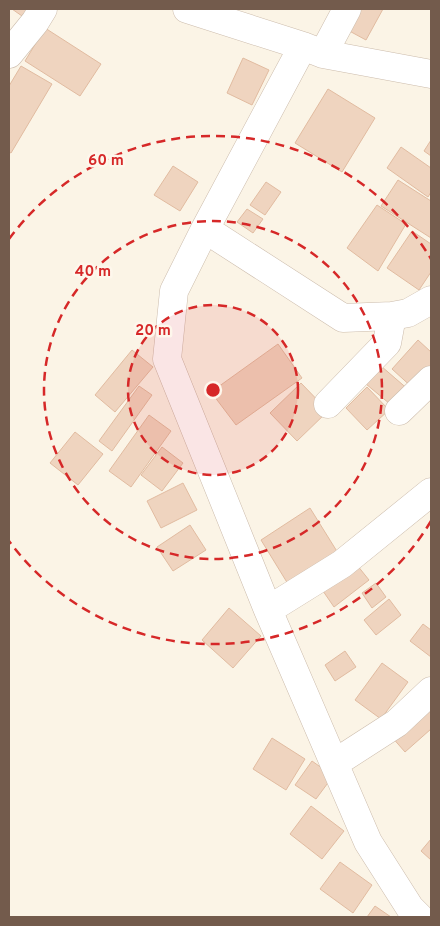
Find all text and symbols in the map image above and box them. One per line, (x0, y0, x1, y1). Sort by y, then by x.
text: 60 m (88, 152, 124, 171)
text: 40 m (75, 263, 111, 282)
text: 20 m (135, 322, 171, 341)
centre of rings (204, 381, 222, 399)

